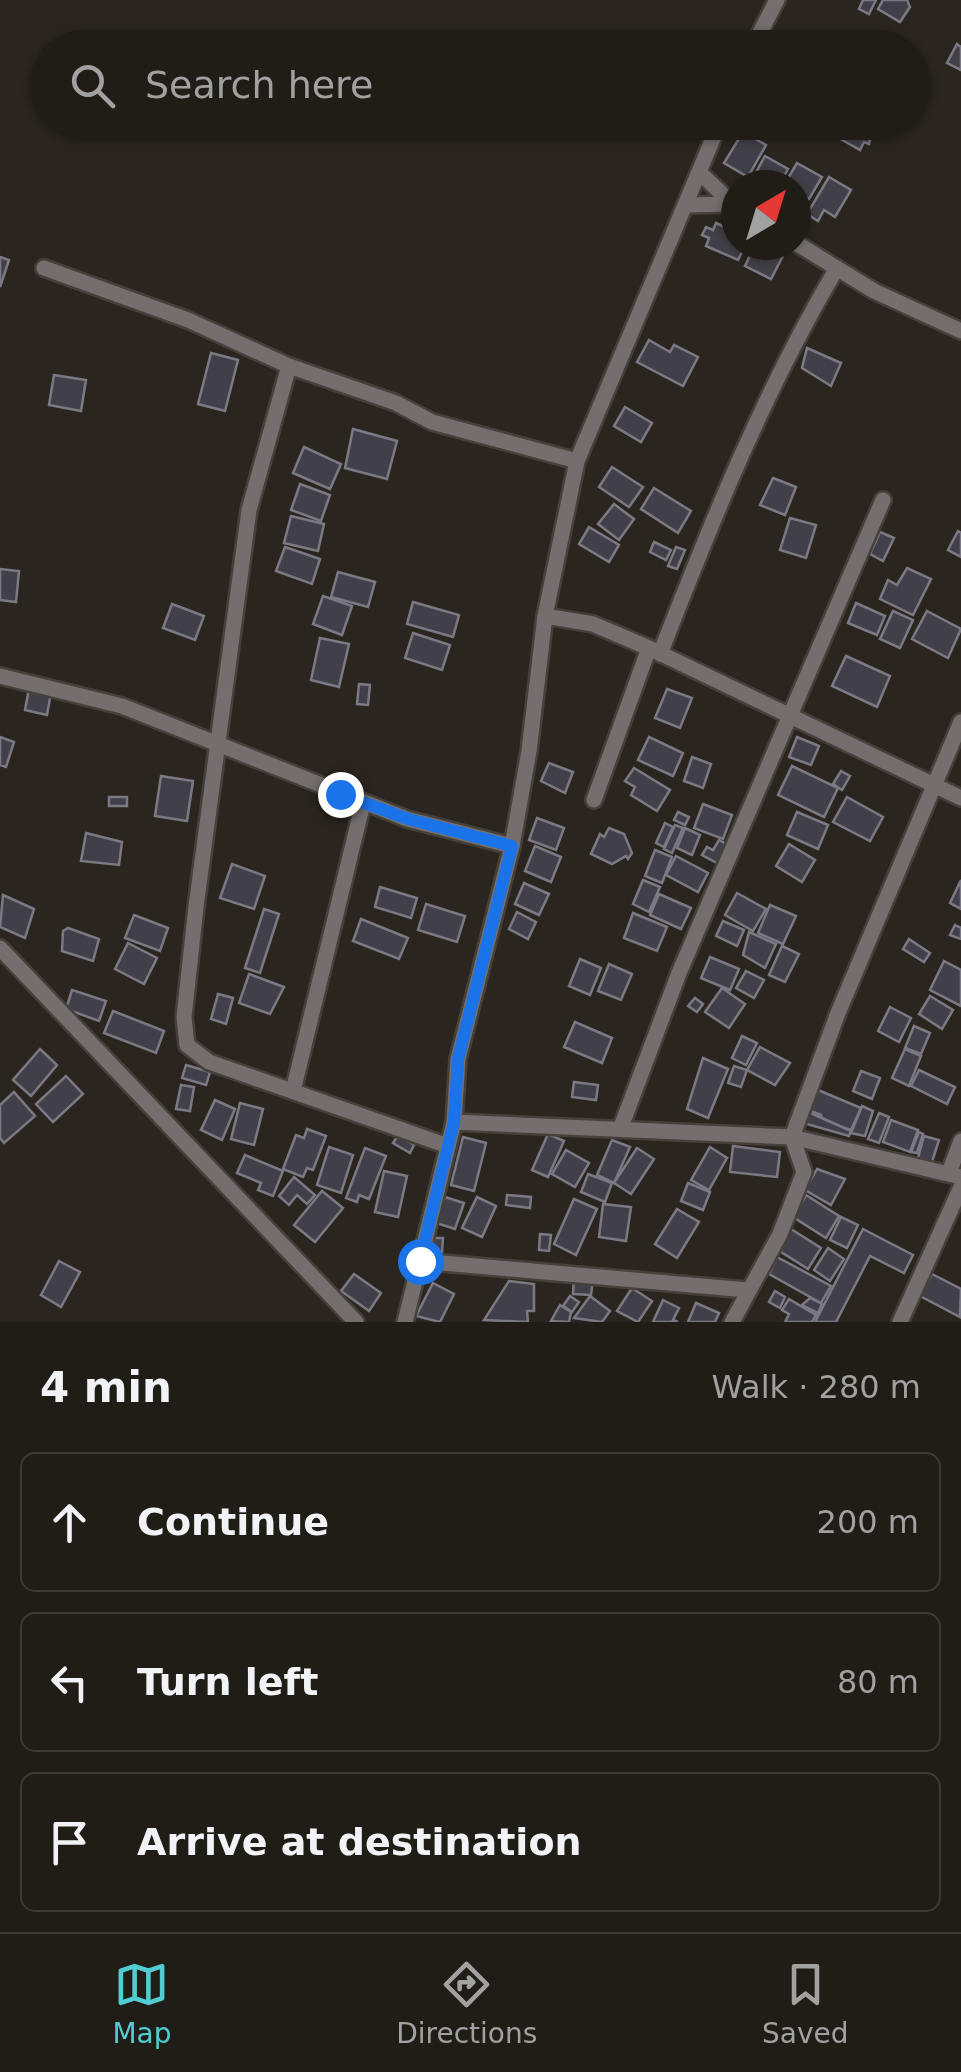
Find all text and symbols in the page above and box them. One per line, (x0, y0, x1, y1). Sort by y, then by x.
search box (30, 30, 931, 140)
icon: search (65, 58, 120, 113)
text: Search here (145, 63, 373, 107)
north arrow (721, 170, 811, 260)
route end (318, 772, 364, 818)
route start (398, 1239, 444, 1285)
text: 4 min (40, 1363, 172, 1412)
text: Walk · 280 m (711, 1368, 921, 1406)
icon: ahead (42, 1495, 97, 1550)
text: Continue (137, 1500, 329, 1544)
text: 200 m (817, 1503, 919, 1541)
icon: left (42, 1655, 97, 1710)
text: Turn left (137, 1660, 318, 1704)
text: 80 m (837, 1663, 919, 1701)
icon: arrive (42, 1815, 97, 1870)
text: Arrive at destination (137, 1820, 582, 1864)
tab: Map (112, 1957, 171, 2050)
tab: Directions (396, 1957, 537, 2050)
tab: Saved (762, 1957, 849, 2050)

